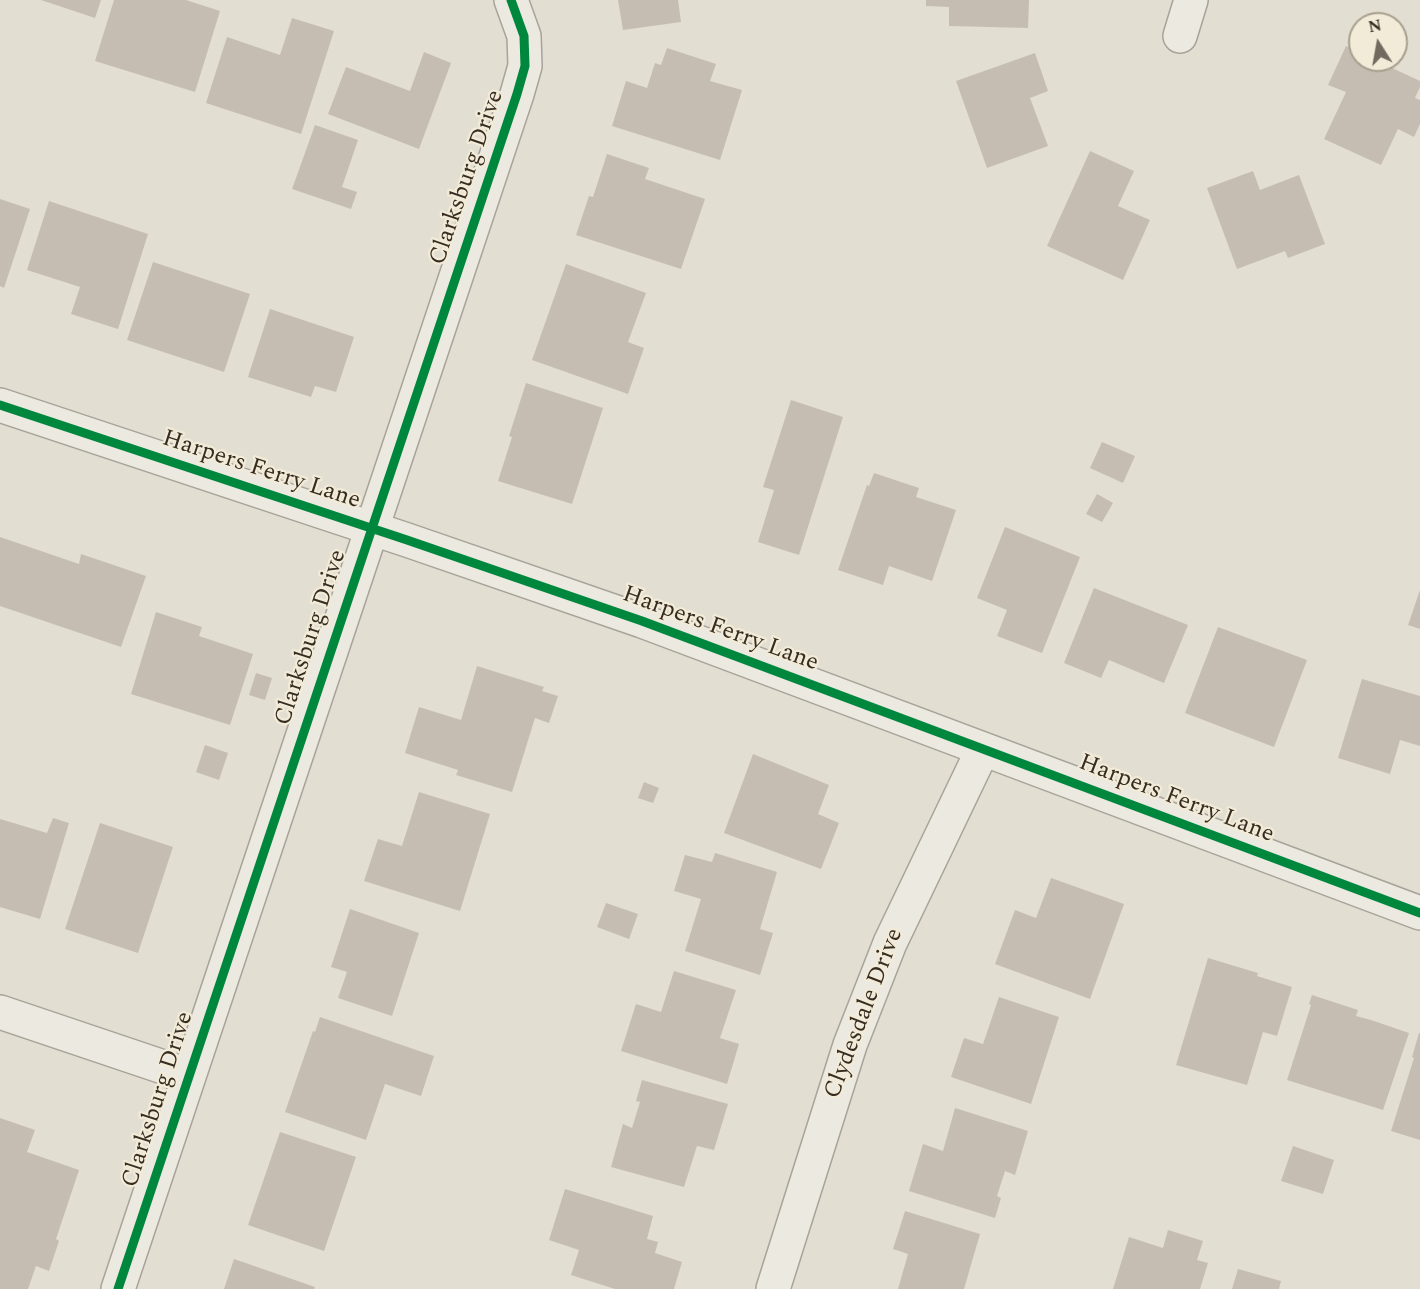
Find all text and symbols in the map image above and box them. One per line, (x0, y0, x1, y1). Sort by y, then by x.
north arrow (1348, 12, 1408, 72)
text: N (1366, 13, 1384, 39)
street label: Clarksburg Drive (425, 87, 511, 269)
street label: Harpers Ferry Lane (158, 425, 364, 517)
street label: Clarksburg Drive (270, 546, 354, 730)
street label: Harpers Ferry Lane (618, 581, 822, 679)
street label: Harpers Ferry Lane (1074, 750, 1278, 850)
street label: Clydesdale Drive (819, 925, 911, 1103)
street label: Clarksburg Drive (117, 1008, 201, 1192)

